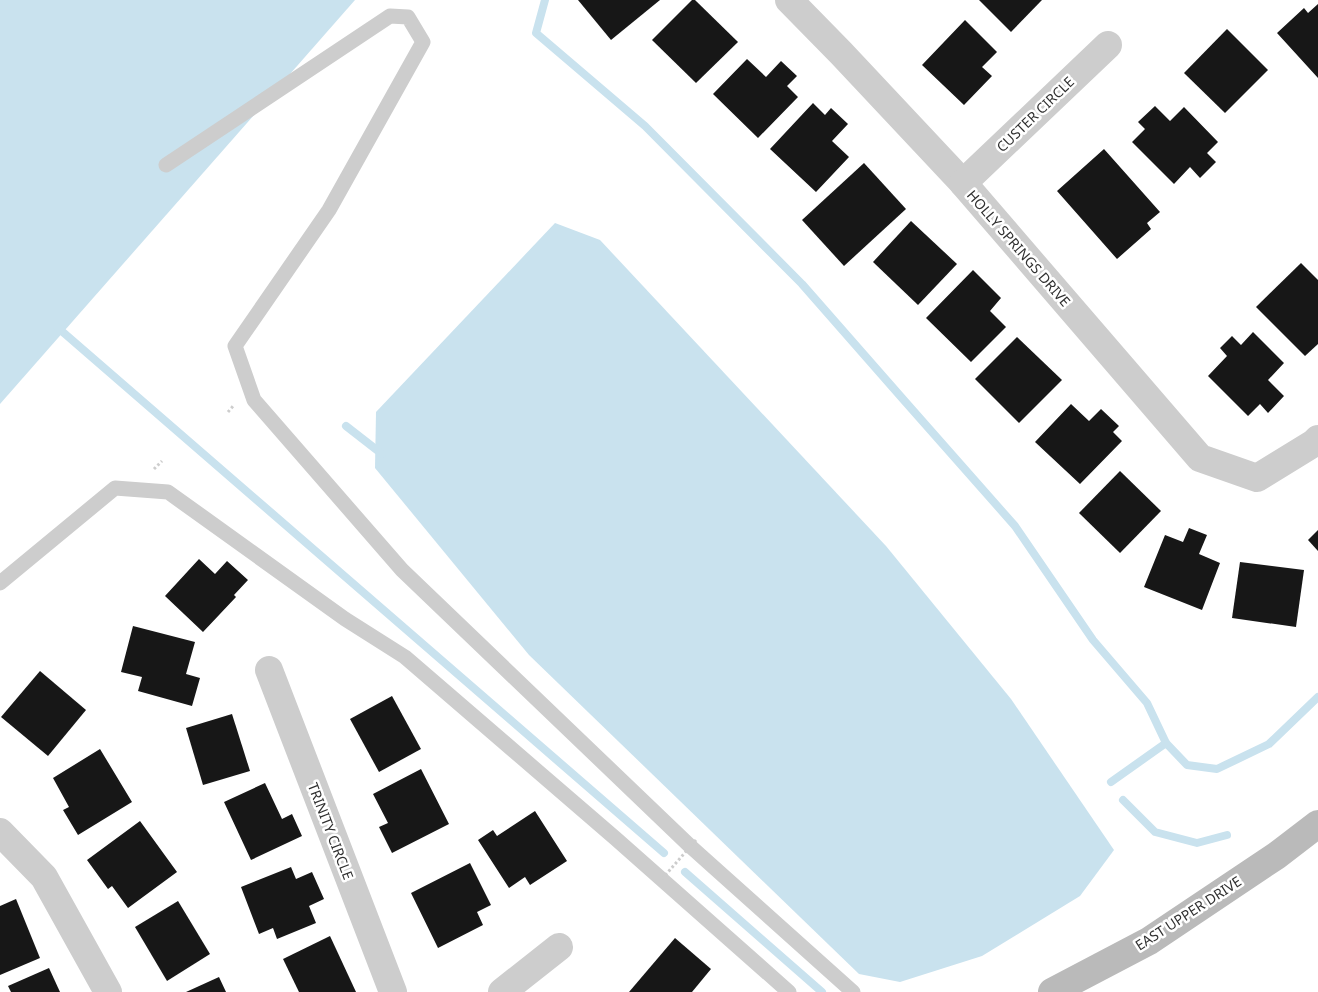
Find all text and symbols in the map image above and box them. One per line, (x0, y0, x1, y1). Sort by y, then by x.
street label: CUSTER CIRCLE (992, 72, 1078, 156)
street label: HOLLY SPRINGS DRIVE (963, 186, 1075, 310)
street label: TRINITY CIRCLE (304, 780, 358, 882)
street label: EAST UPPER DRIVE (1131, 872, 1245, 954)

